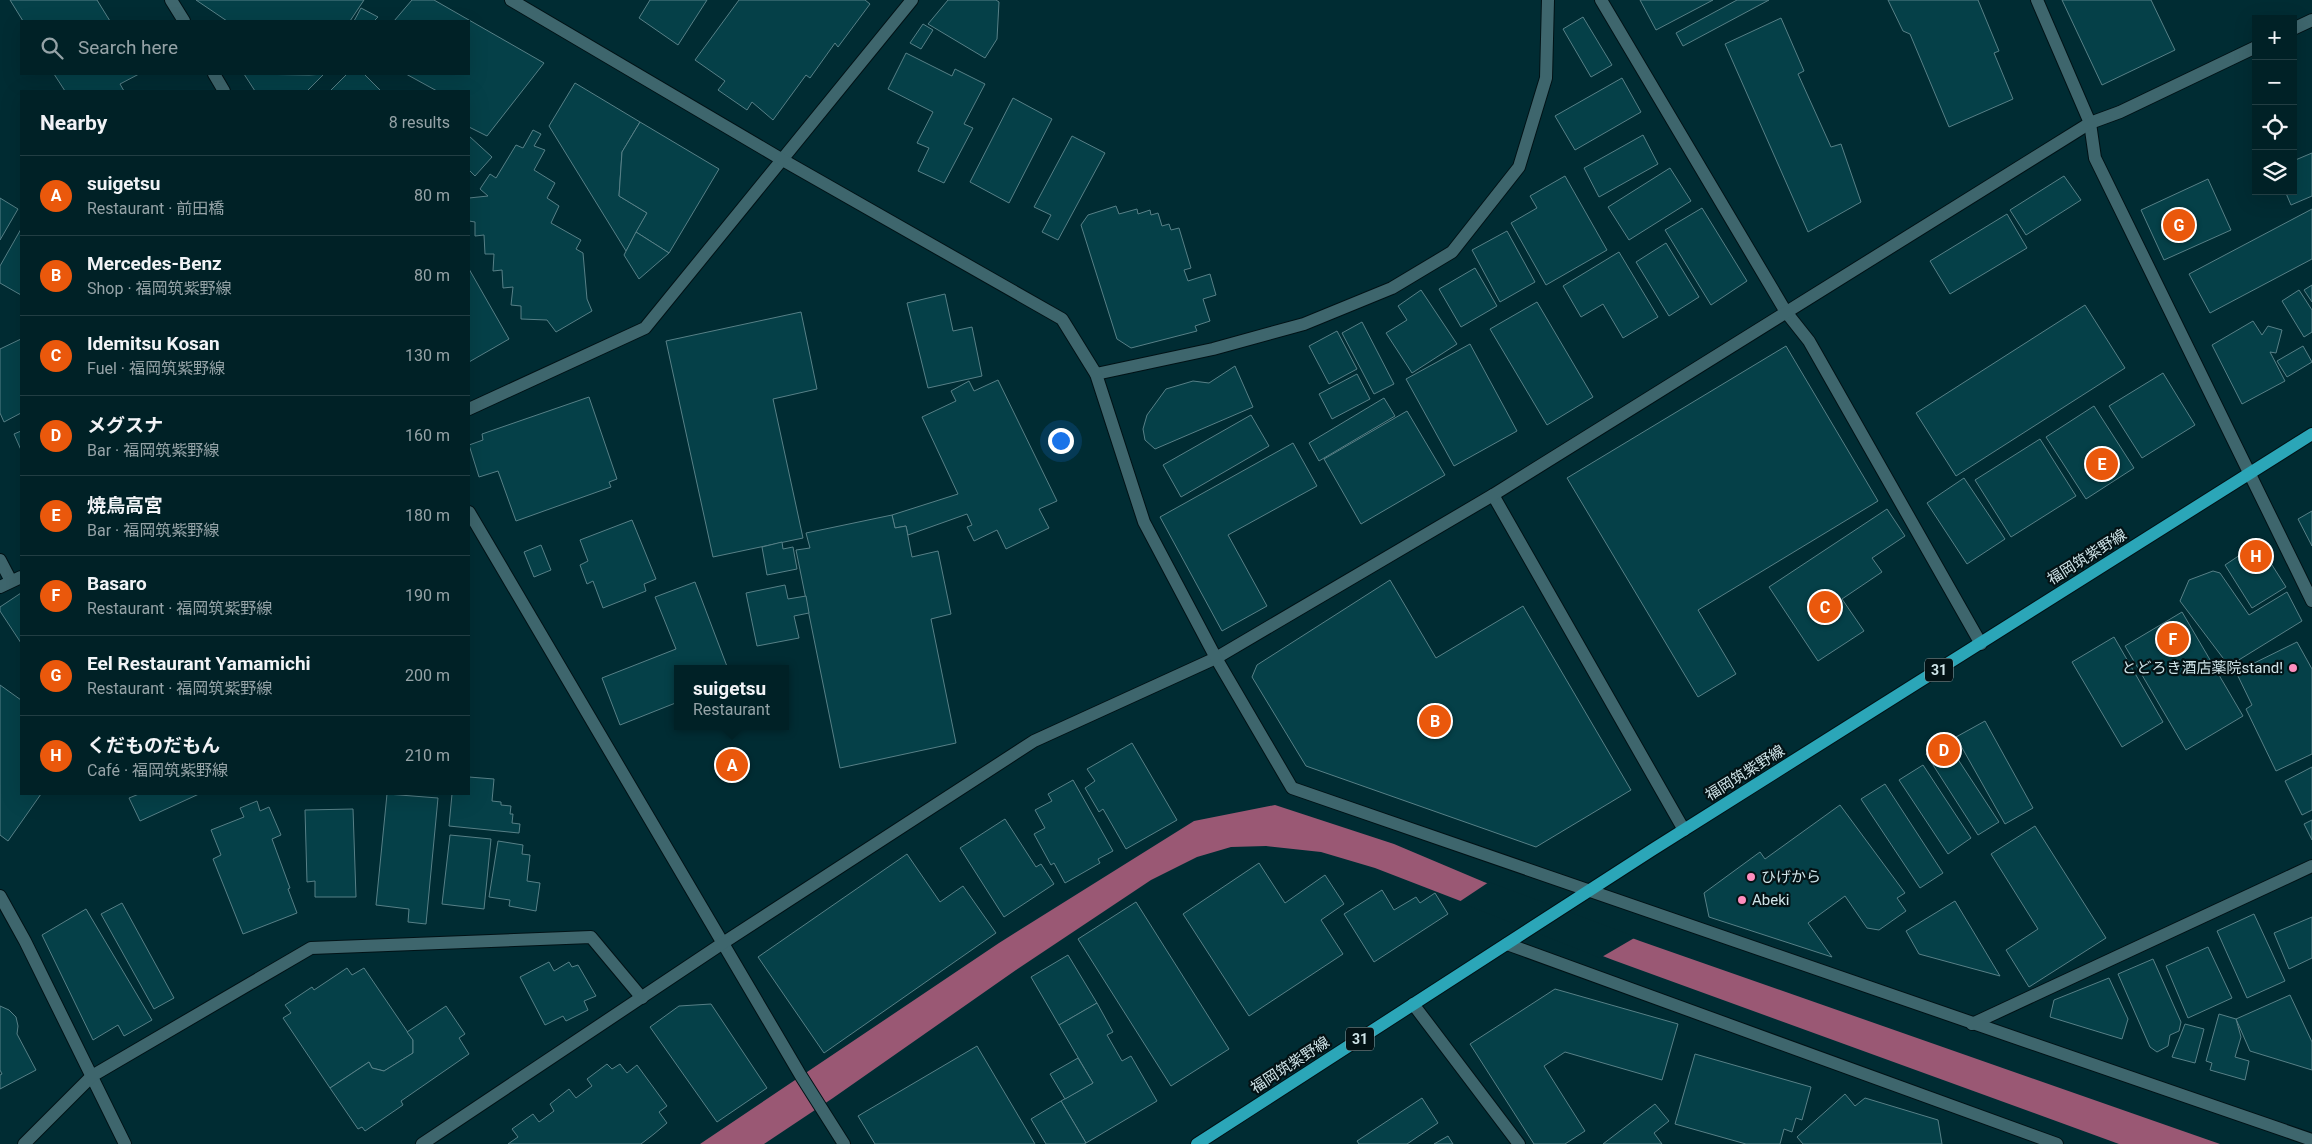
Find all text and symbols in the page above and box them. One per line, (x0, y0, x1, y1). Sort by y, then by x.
map controls (2252, 15, 2297, 195)
button: + (2252, 15, 2297, 60)
search box (20, 20, 470, 75)
icon: search (38, 34, 66, 62)
text: Search here (78, 36, 178, 59)
button: − (2252, 60, 2297, 105)
button: locate (2252, 105, 2297, 150)
text: Nearby (40, 111, 107, 135)
text: 8 results (389, 113, 450, 132)
button: layers (2252, 150, 2297, 195)
text: suigetsu (87, 172, 160, 195)
text: A (51, 186, 61, 205)
text: 80 m (414, 186, 450, 205)
text: Restaurant · 前田橋 (87, 199, 224, 218)
pin: G (2163, 206, 2195, 244)
text: Mercedes-Benz (87, 252, 222, 275)
text: B (51, 266, 61, 285)
text: 80 m (414, 266, 450, 285)
text: Shop · 福岡筑紫野線 (87, 279, 232, 298)
text: Idemitsu Kosan (87, 332, 220, 355)
text: C (51, 346, 61, 365)
text: 130 m (405, 346, 450, 365)
text: Fuel · 福岡筑紫野線 (87, 359, 225, 378)
text: メグスナ (87, 414, 163, 437)
text: D (51, 426, 61, 445)
text: 160 m (405, 426, 450, 445)
your location (1048, 428, 1074, 454)
text: Bar · 福岡筑紫野線 (87, 441, 219, 460)
pin: E (2086, 445, 2118, 483)
text: 焼鳥高宮 (87, 494, 163, 517)
text: E (52, 506, 61, 525)
text: 180 m (405, 506, 450, 525)
text: Bar · 福岡筑紫野線 (87, 521, 219, 540)
street label: 福岡筑紫野線 (2044, 526, 2130, 588)
pin: H (2240, 537, 2272, 575)
text: Basaro (87, 572, 147, 595)
text: F (52, 586, 60, 605)
text: 190 m (405, 586, 450, 605)
pin: C (1809, 588, 1841, 626)
text: Restaurant · 福岡筑紫野線 (87, 599, 272, 618)
pin: F (2157, 620, 2189, 658)
text: Eel Restaurant Yamamichi (87, 652, 311, 675)
road number: 31 (1925, 658, 1953, 682)
place label: とどろき酒店薬院stand! (2122, 659, 2283, 677)
marker: とどろき酒店薬院stand! (2287, 662, 2299, 674)
popup (674, 665, 789, 730)
text: G (51, 666, 61, 685)
text: 200 m (405, 666, 450, 685)
text: suigetsu (693, 677, 766, 700)
text: Restaurant · 福岡筑紫野線 (87, 679, 272, 698)
text: Restaurant (693, 700, 770, 719)
pin: B (1419, 702, 1451, 740)
pin: D (1928, 731, 1960, 769)
text: くだものだもん (87, 734, 220, 757)
street label: 福岡筑紫野線 (1702, 742, 1788, 804)
text: H (50, 746, 62, 765)
text: 210 m (405, 746, 450, 765)
pin: A (716, 746, 748, 784)
text: Café · 福岡筑紫野線 (87, 761, 228, 780)
place label: ひげから (1761, 868, 1821, 886)
marker: ひげから (1745, 871, 1757, 883)
place label: Abeki (1752, 891, 1789, 909)
marker: Abeki (1736, 894, 1748, 906)
road number: 31 (1346, 1028, 1374, 1050)
street label: 福岡筑紫野線 (1247, 1033, 1333, 1097)

